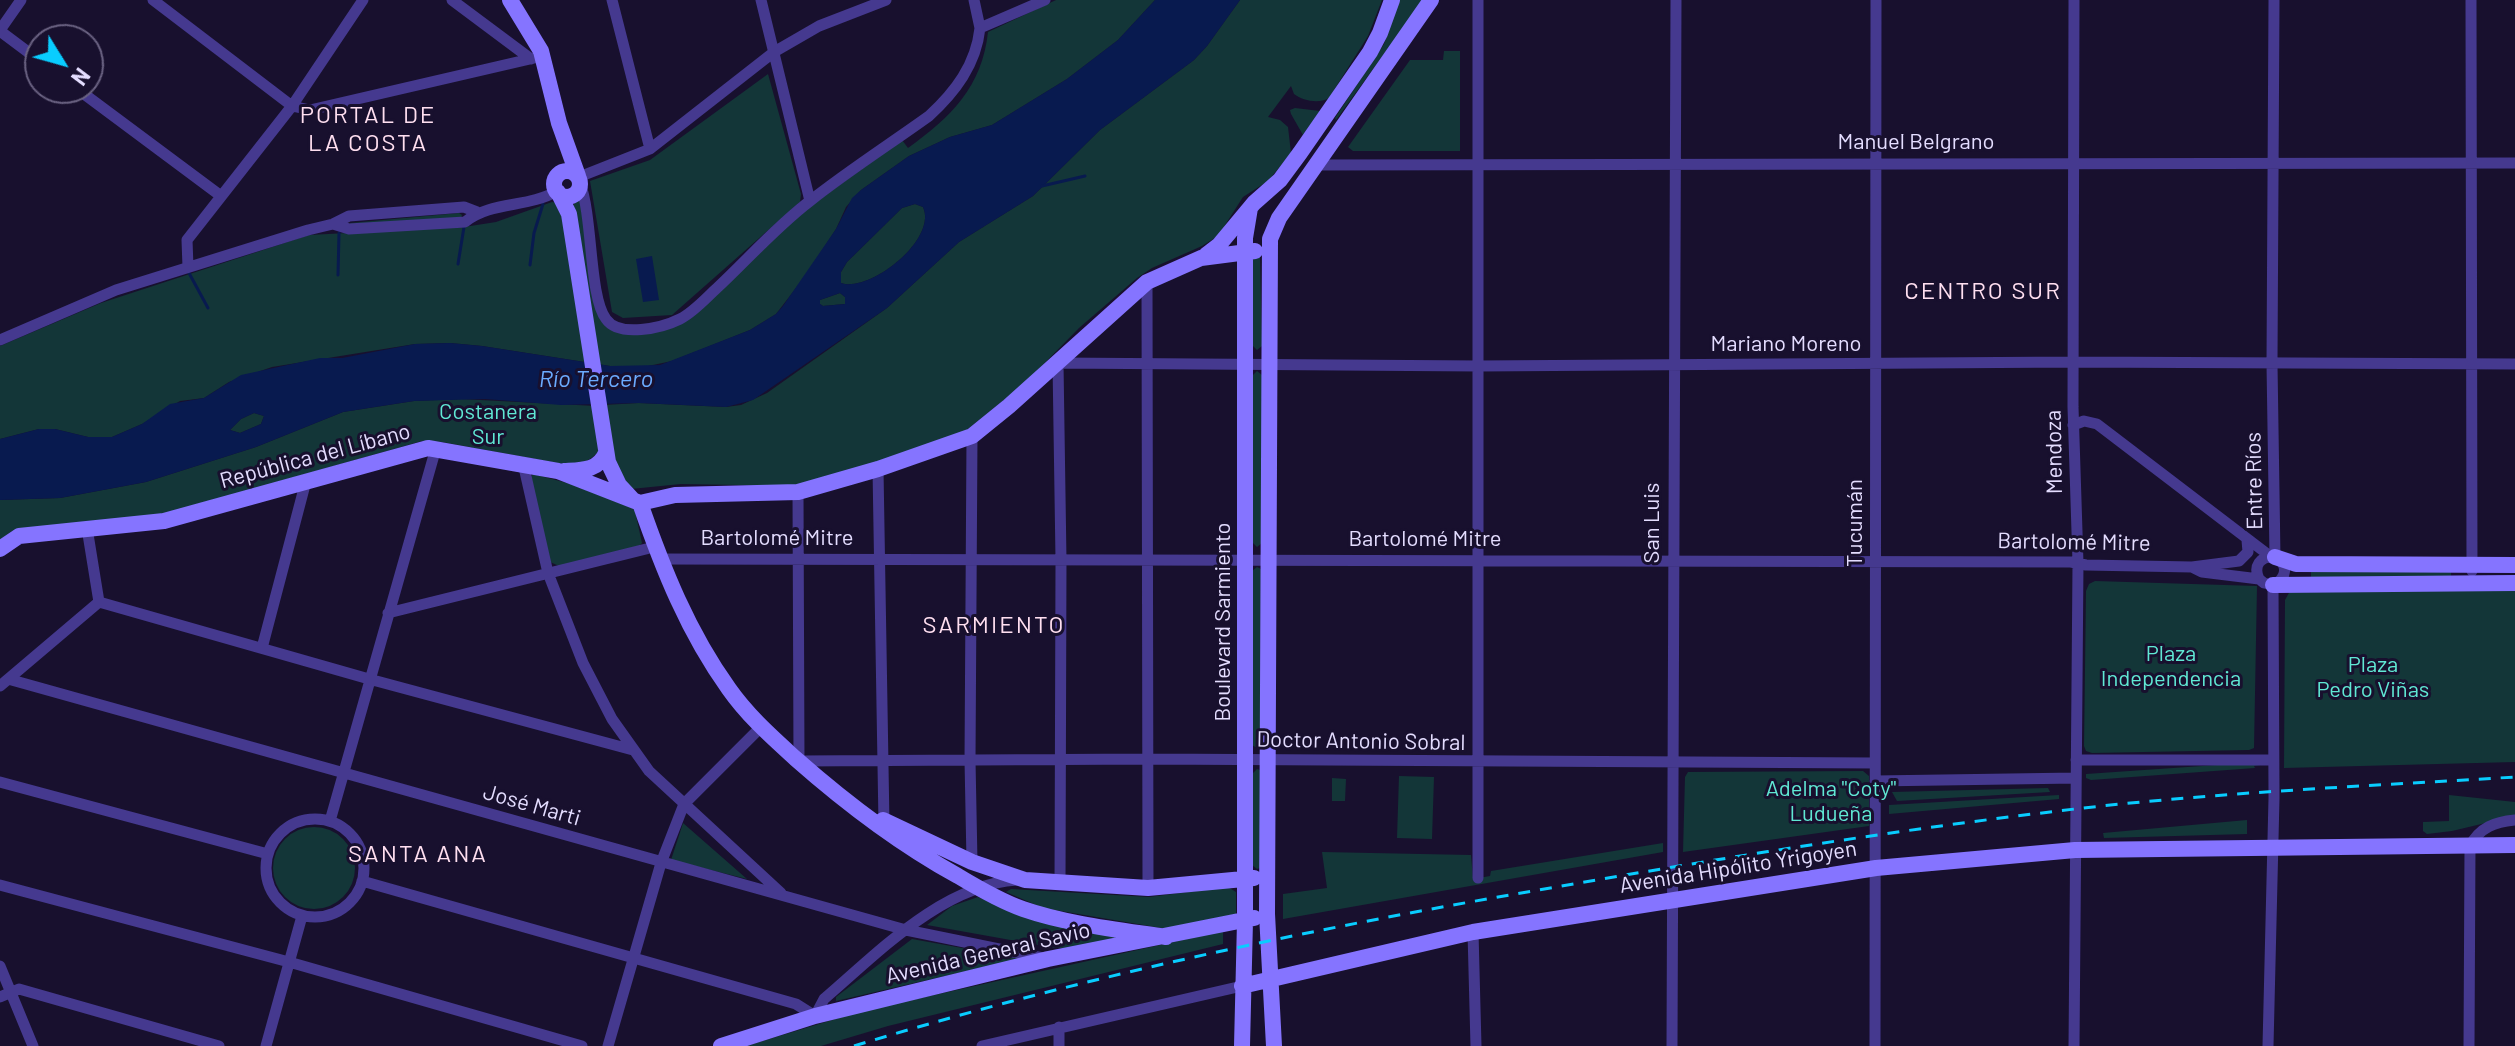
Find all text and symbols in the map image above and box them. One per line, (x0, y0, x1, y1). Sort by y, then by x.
north arrow (24, 24, 104, 104)
text: N (67, 64, 96, 91)
district label: PORTAL DE LA COSTA (300, 101, 436, 157)
street label: Manuel Belgrano (1837, 129, 1995, 155)
district label: CENTRO SUR (1904, 277, 2062, 305)
street label: Mariano Moreno (1711, 331, 1861, 357)
water label: Río Tercero (539, 365, 653, 393)
park label: Costanera Sur (439, 399, 537, 450)
street label: Mendoza (2040, 410, 2068, 494)
street label: República del Líbano (217, 418, 413, 494)
street label: Entre Ríos (2240, 432, 2268, 530)
street label: Tucumán (1842, 479, 1868, 567)
street label: San Luis (1639, 483, 1665, 563)
street label: Boulevard Sarmiento (1210, 523, 1236, 721)
street label: Bartolomé Mitre (700, 525, 854, 551)
street label: Bartolomé Mitre (1348, 526, 1502, 552)
street label: Bartolomé Mitre (1997, 527, 2151, 557)
district label: SARMIENTO (923, 611, 1065, 639)
park label: Plaza Independencia (2101, 641, 2241, 692)
park label: Plaza Pedro Viñas (2317, 652, 2429, 704)
street label: Doctor Antonio Sobral (1256, 726, 1466, 756)
park label: Adelma "Coty" Ludueña (1766, 776, 1896, 828)
street label: José Marti (480, 778, 584, 832)
street label: Avenida Hipólito Yrigoyen (1617, 835, 1859, 899)
district label: SANTA ANA (348, 840, 488, 868)
street label: Avenida General Savio (883, 917, 1093, 989)

